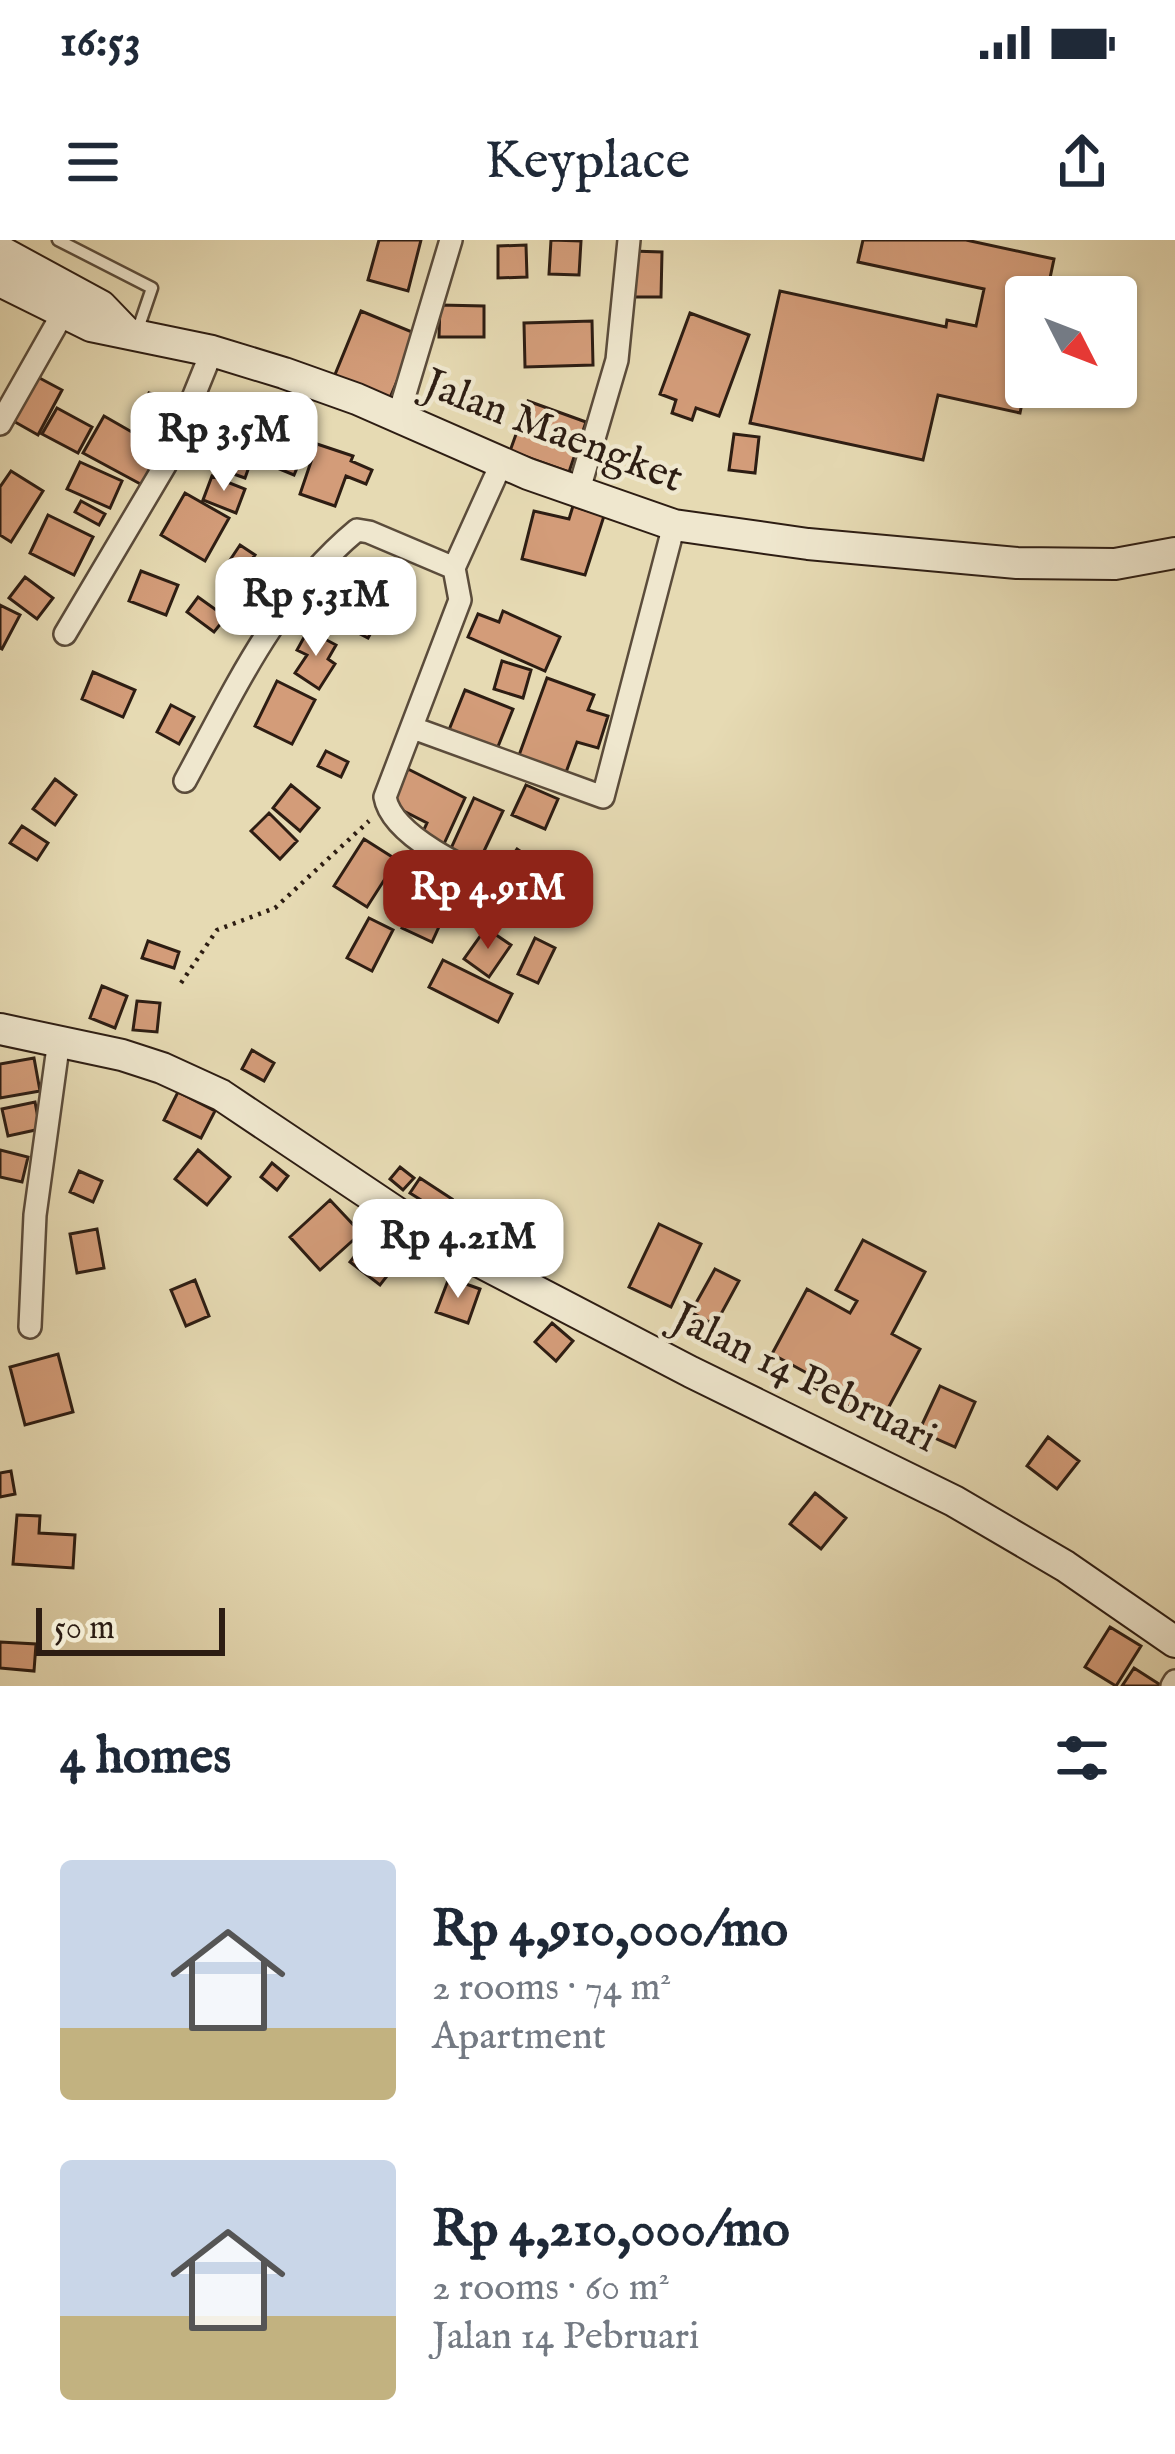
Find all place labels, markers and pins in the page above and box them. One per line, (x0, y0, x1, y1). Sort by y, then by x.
pin: Rp 3.5M (113, 392, 335, 494)
pin: Rp 5.31M (192, 557, 440, 659)
pin: Rp 4.91M (364, 850, 612, 952)
pin: Rp 4.21M (334, 1199, 582, 1301)

